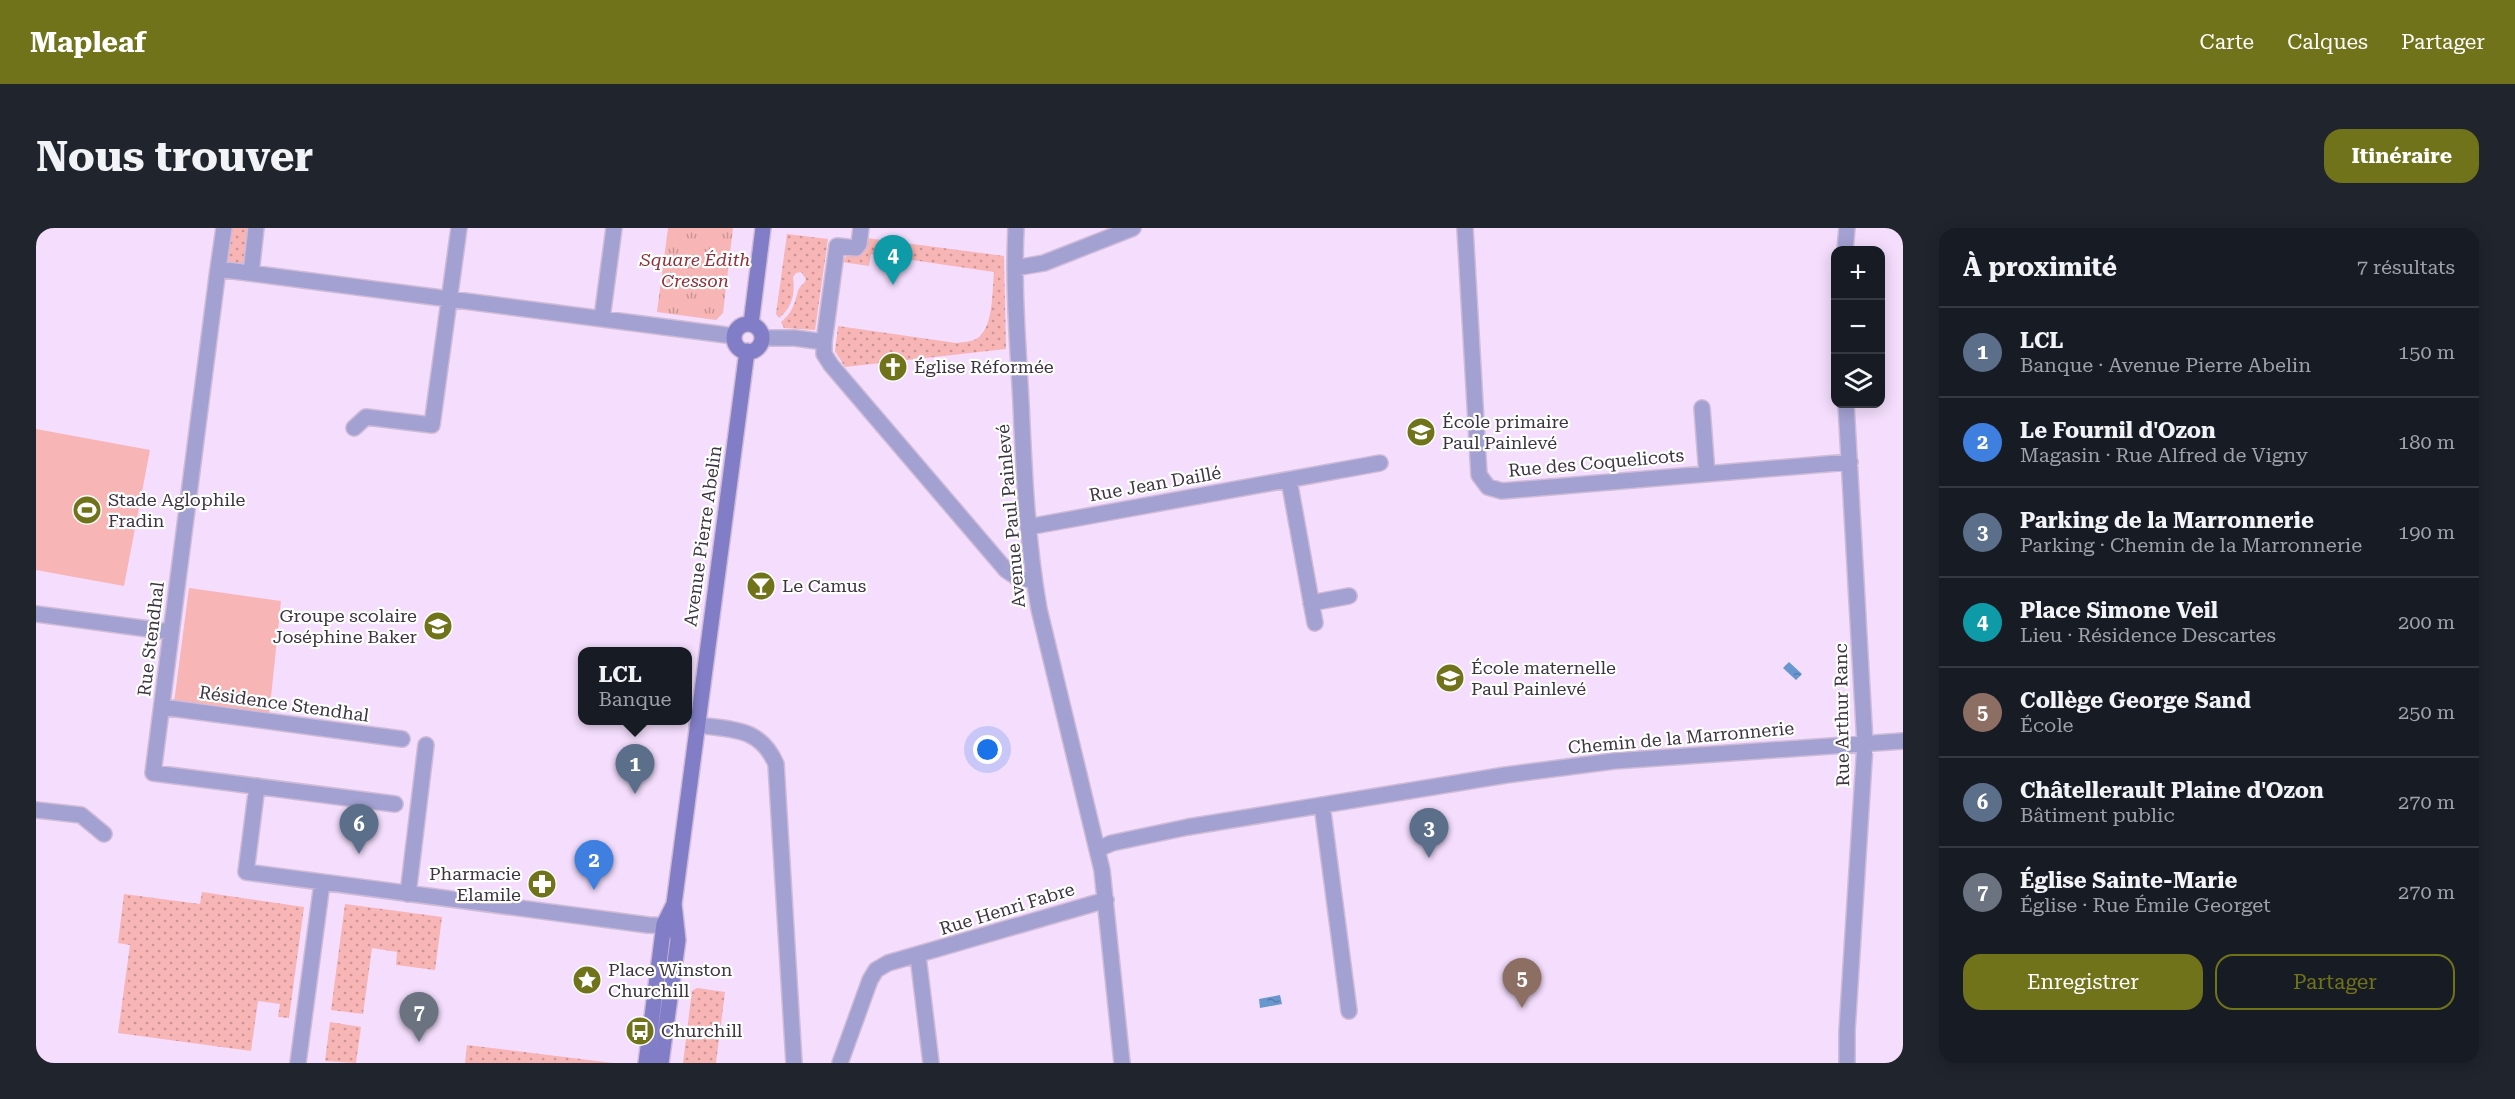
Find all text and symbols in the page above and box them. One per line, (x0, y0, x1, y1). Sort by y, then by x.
text: Mapleaf (30, 26, 146, 59)
text: Carte (2200, 30, 2254, 54)
text: Calques (2287, 30, 2368, 54)
text: Partager (2401, 30, 2485, 54)
button: Itinéraire (2324, 129, 2479, 183)
text: Nous trouver (36, 132, 313, 181)
pin: 4 (874, 236, 912, 285)
map controls (1831, 246, 1885, 408)
button: + (1831, 246, 1885, 300)
park label: Square Édith Cresson (639, 249, 750, 291)
text: À proximité (1963, 252, 2117, 282)
text: 7 résultats (2357, 255, 2455, 279)
button: − (1831, 300, 1885, 354)
text: LCL (2020, 328, 2063, 353)
text: 1 (1977, 340, 1988, 364)
text: 150 m (2398, 340, 2455, 364)
church icon: Église Réformée (877, 351, 909, 383)
text: Banque · Avenue Pierre Abelin (2020, 353, 2311, 377)
button: layers (1831, 354, 1885, 408)
place label: Église Réformée (914, 356, 1054, 377)
place label: École primaire Paul Painlevé (1442, 411, 1569, 453)
school or university icon: École primaire Paul Painlevé (1405, 416, 1437, 448)
text: Le Fournil d'Ozon (2020, 418, 2216, 443)
street label: Avenue Paul Painlevé (992, 423, 1029, 609)
text: 2 (1977, 430, 1988, 454)
text: 180 m (2398, 430, 2455, 454)
text: Magasin · Rue Alfred de Vigny (2020, 443, 2308, 467)
street label: Avenue Pierre Abelin (679, 444, 726, 628)
street label: Rue des Coquelicots (1507, 444, 1685, 481)
street label: Rue Jean Daillé (1087, 462, 1223, 505)
place label: Stade Aglophile Fradin (108, 489, 246, 531)
sports icon: Stade Aglophile Fradin (71, 494, 103, 526)
text: Parking de la Marronnerie (2020, 508, 2314, 533)
text: 3 (1977, 520, 1988, 544)
text: 190 m (2398, 520, 2455, 544)
text: Parking · Chemin de la Marronnerie (2020, 533, 2362, 557)
bar icon: Le Camus (745, 570, 777, 602)
place label: Le Camus (782, 575, 866, 596)
street label: Rue Stendhal (133, 580, 168, 698)
text: Place Simone Veil (2020, 598, 2218, 623)
place label: Groupe scolaire Joséphine Baker (273, 605, 417, 647)
school or university icon: Groupe scolaire Joséphine Baker (422, 610, 454, 642)
text: 4 (1977, 610, 1988, 634)
text: 200 m (2398, 610, 2455, 634)
text: Lieu · Résidence Descartes (2020, 623, 2276, 647)
street label: Rue Arthur Ranc (1830, 643, 1853, 787)
popup (578, 647, 692, 725)
place label: École maternelle Paul Painlevé (1471, 657, 1616, 699)
text: LCL (598, 662, 642, 687)
school or university icon: École maternelle Paul Painlevé (1434, 662, 1466, 694)
street label: Résidence Stendhal (198, 681, 371, 726)
text: Banque (598, 687, 672, 711)
text: Collège George Sand (2020, 688, 2251, 713)
text: 5 (1977, 700, 1988, 724)
text: 250 m (2398, 700, 2455, 724)
text: École (2020, 713, 2074, 737)
street label: Chemin de la Marronnerie (1567, 717, 1795, 758)
your location (973, 735, 1002, 764)
pin: 1 (616, 744, 654, 794)
text: Châtellerault Plaine d'Ozon (2020, 778, 2324, 803)
text: 6 (1977, 790, 1988, 814)
text: 270 m (2398, 790, 2455, 814)
text: Bâtiment public (2020, 803, 2175, 827)
pin: 6 (340, 804, 378, 854)
pin: 3 (1410, 808, 1448, 858)
pin: 2 (574, 840, 614, 890)
place label: Pharmacie Elamile (429, 863, 521, 905)
pharmacy icon: Pharmacie Elamile (526, 868, 558, 900)
text: Église Sainte-Marie (2020, 868, 2238, 893)
street label: Rue Henri Fabre (937, 878, 1077, 939)
text: 7 (1977, 880, 1988, 904)
text: 270 m (2398, 880, 2455, 904)
text: Église · Rue Émile Georget (2020, 893, 2271, 917)
button: Enregistrer (1963, 954, 2203, 1010)
button: Partager (2215, 954, 2455, 1010)
pin: 5 (1502, 958, 1542, 1008)
place label: Place Winston Churchill (608, 959, 733, 1001)
place icon: Place Winston Churchill (571, 964, 603, 996)
pin: 7 (400, 992, 439, 1042)
bus stop icon: Churchill (624, 1015, 656, 1047)
place label: Churchill (661, 1020, 743, 1041)

